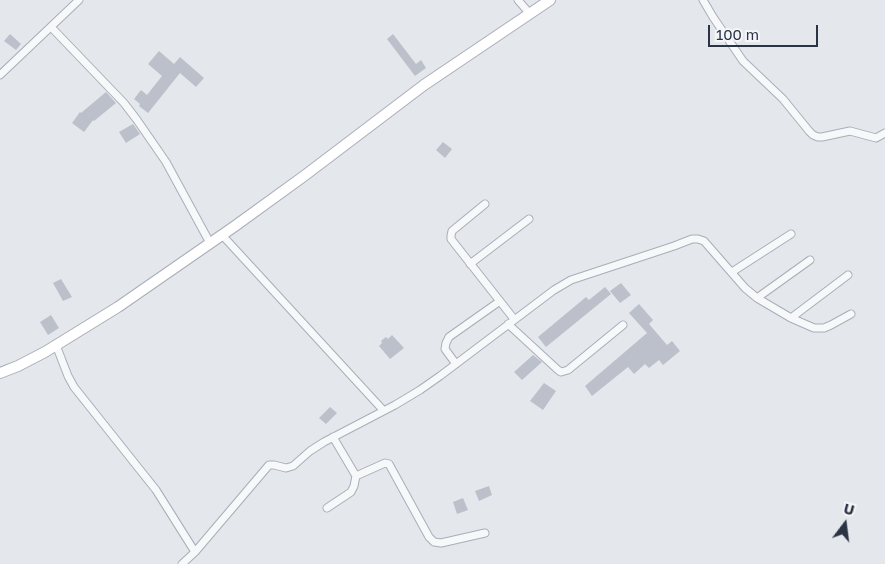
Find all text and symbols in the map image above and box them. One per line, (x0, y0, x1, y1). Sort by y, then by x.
scale bar (710, 15, 820, 47)
text: 100 m (716, 25, 759, 43)
north arrow (820, 499, 870, 549)
text: U (842, 499, 856, 519)

